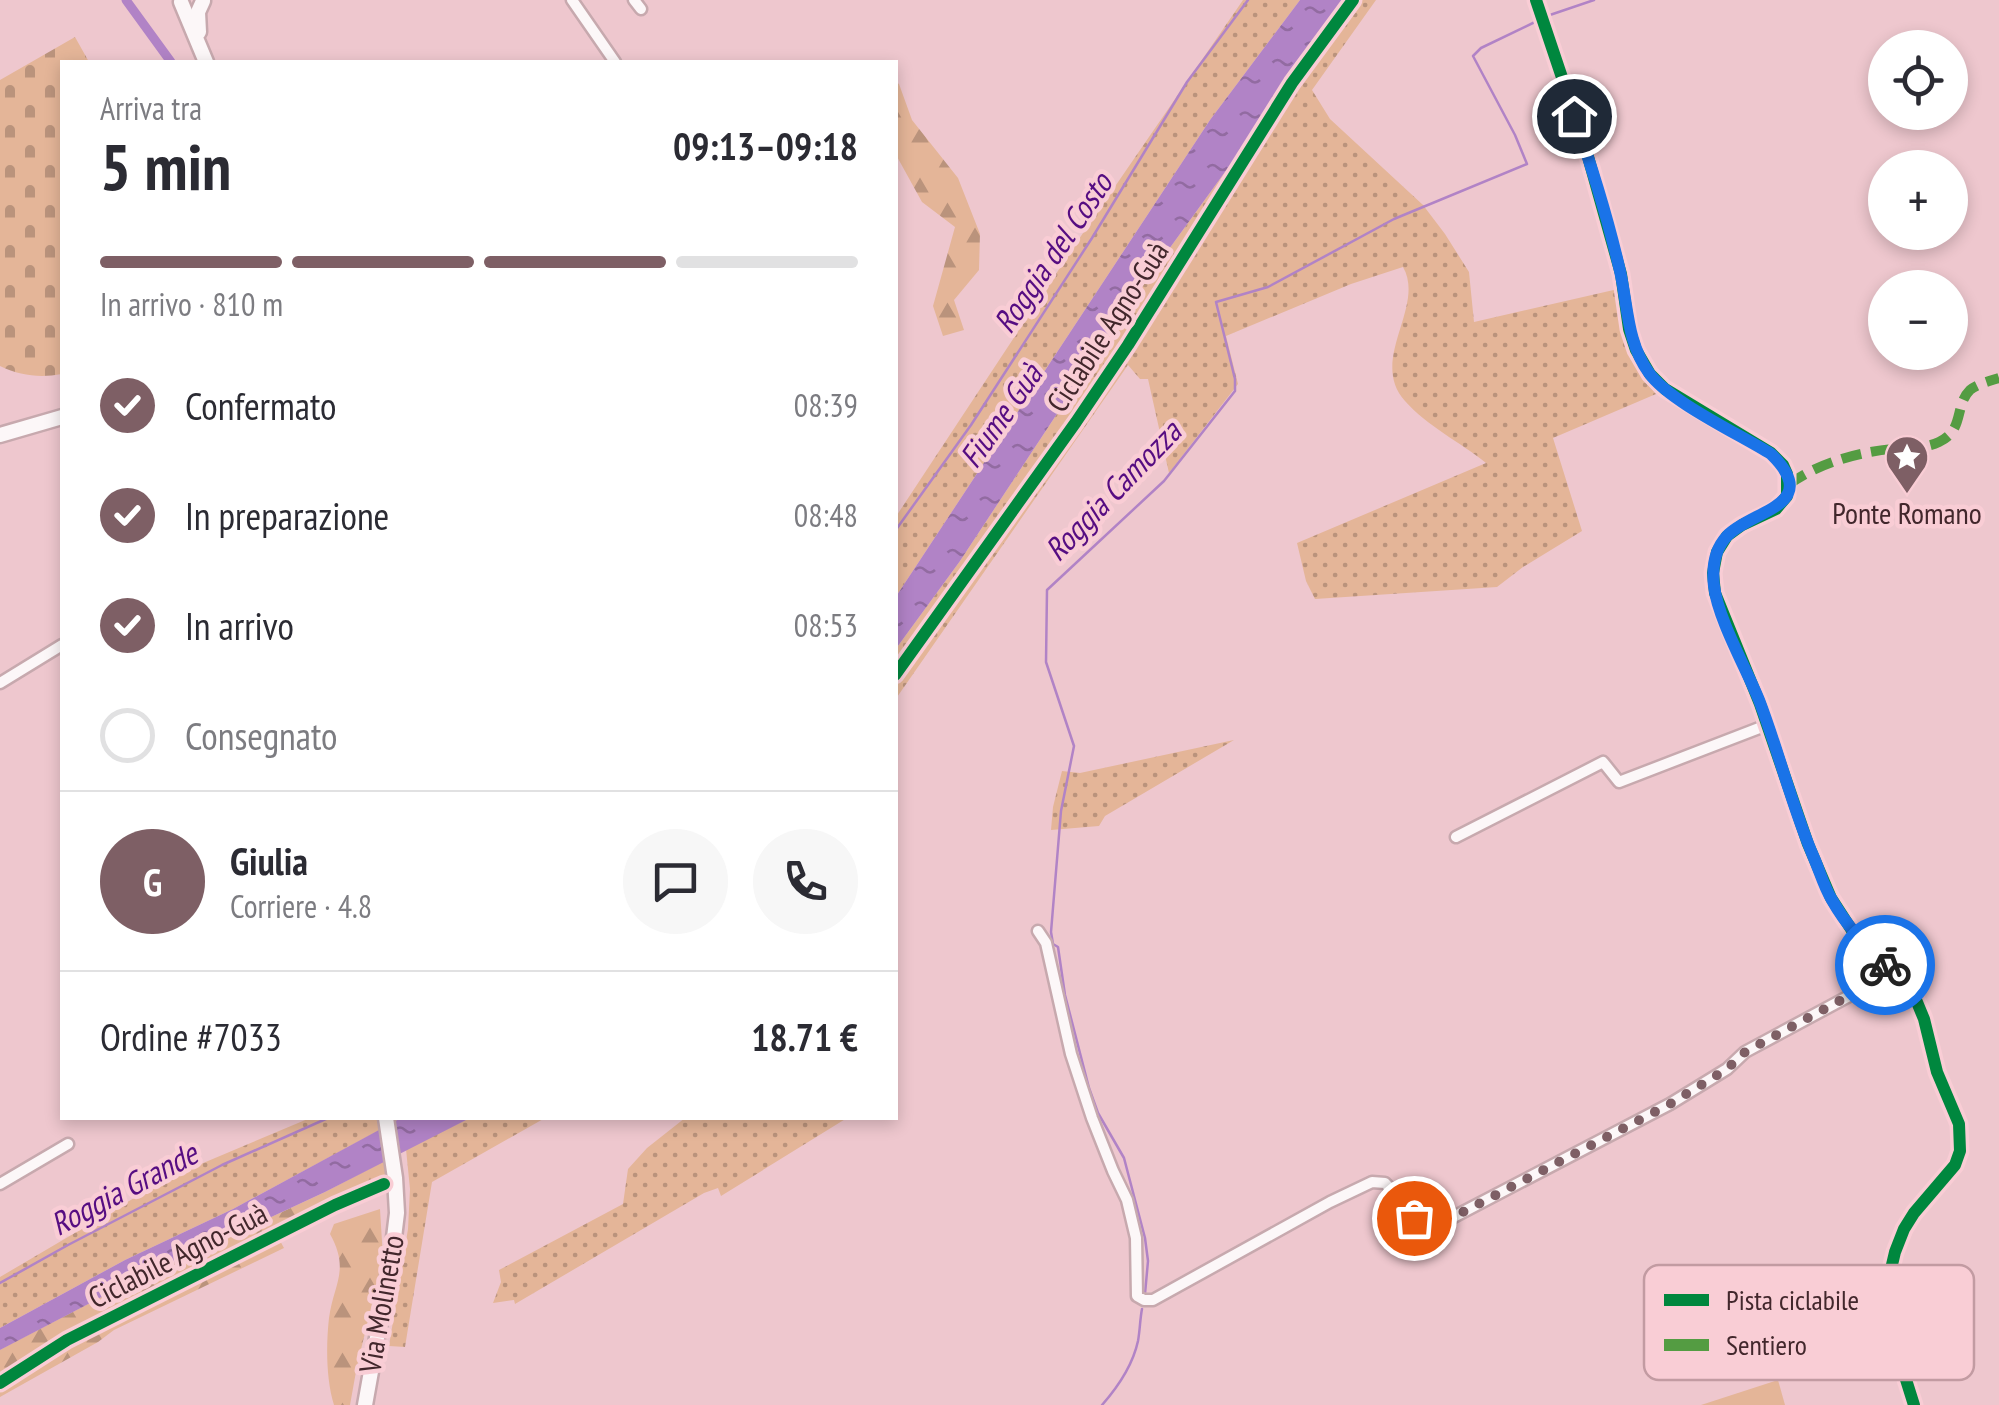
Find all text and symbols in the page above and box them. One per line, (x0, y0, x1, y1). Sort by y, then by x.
map controls (1868, 30, 1968, 370)
button: locate (1868, 30, 1968, 130)
pin (1532, 74, 1617, 159)
text: Arriva tra (100, 87, 202, 129)
icon: home (1547, 89, 1602, 144)
text: 09:13–09:18 (673, 121, 858, 170)
text: 5 min (100, 124, 231, 208)
button: + (1868, 150, 1968, 250)
water label: Roggia del Costo (983, 163, 1122, 341)
street label: Ciclabile Agno-Guà (1037, 233, 1176, 419)
button: − (1868, 270, 1968, 370)
text: In arrivo · 810 m (100, 283, 283, 325)
water label: Fiume Guà (949, 354, 1052, 476)
icon: check (100, 378, 155, 433)
text: Confermato (185, 381, 337, 430)
text: 08:39 (794, 384, 858, 426)
water label: Roggia Camozza (1035, 410, 1191, 569)
place icon: Ponte Romano (1884, 434, 1930, 495)
icon: check (100, 488, 155, 543)
text: In preparazione (185, 491, 389, 540)
place label: Ponte Romano (1832, 493, 1982, 532)
text: 08:48 (794, 494, 858, 536)
icon: check (100, 598, 155, 653)
text: In arrivo (185, 601, 294, 650)
text: 08:53 (794, 604, 858, 646)
text: Consegnato (185, 711, 338, 760)
button: chat (623, 829, 728, 934)
button: phone (753, 829, 858, 934)
text: Giulia (230, 836, 308, 885)
text: G (143, 857, 162, 906)
text: Corriere · 4.8 (230, 885, 372, 927)
courier (1835, 915, 1935, 1015)
icon: bike (1858, 938, 1913, 993)
text: Ordine #7033 (100, 1012, 282, 1061)
text: 18.71 € (751, 1012, 858, 1061)
water label: Roggia Grande (43, 1131, 206, 1244)
pin (1372, 1176, 1457, 1261)
icon: bag (1387, 1191, 1442, 1246)
street label: Ciclabile Agno-Guà (81, 1193, 273, 1316)
street label: Via Molinetto (349, 1232, 412, 1377)
legend (1644, 1265, 1974, 1380)
text: Pista ciclabile (1726, 1281, 1859, 1318)
text: Sentiero (1726, 1326, 1807, 1363)

